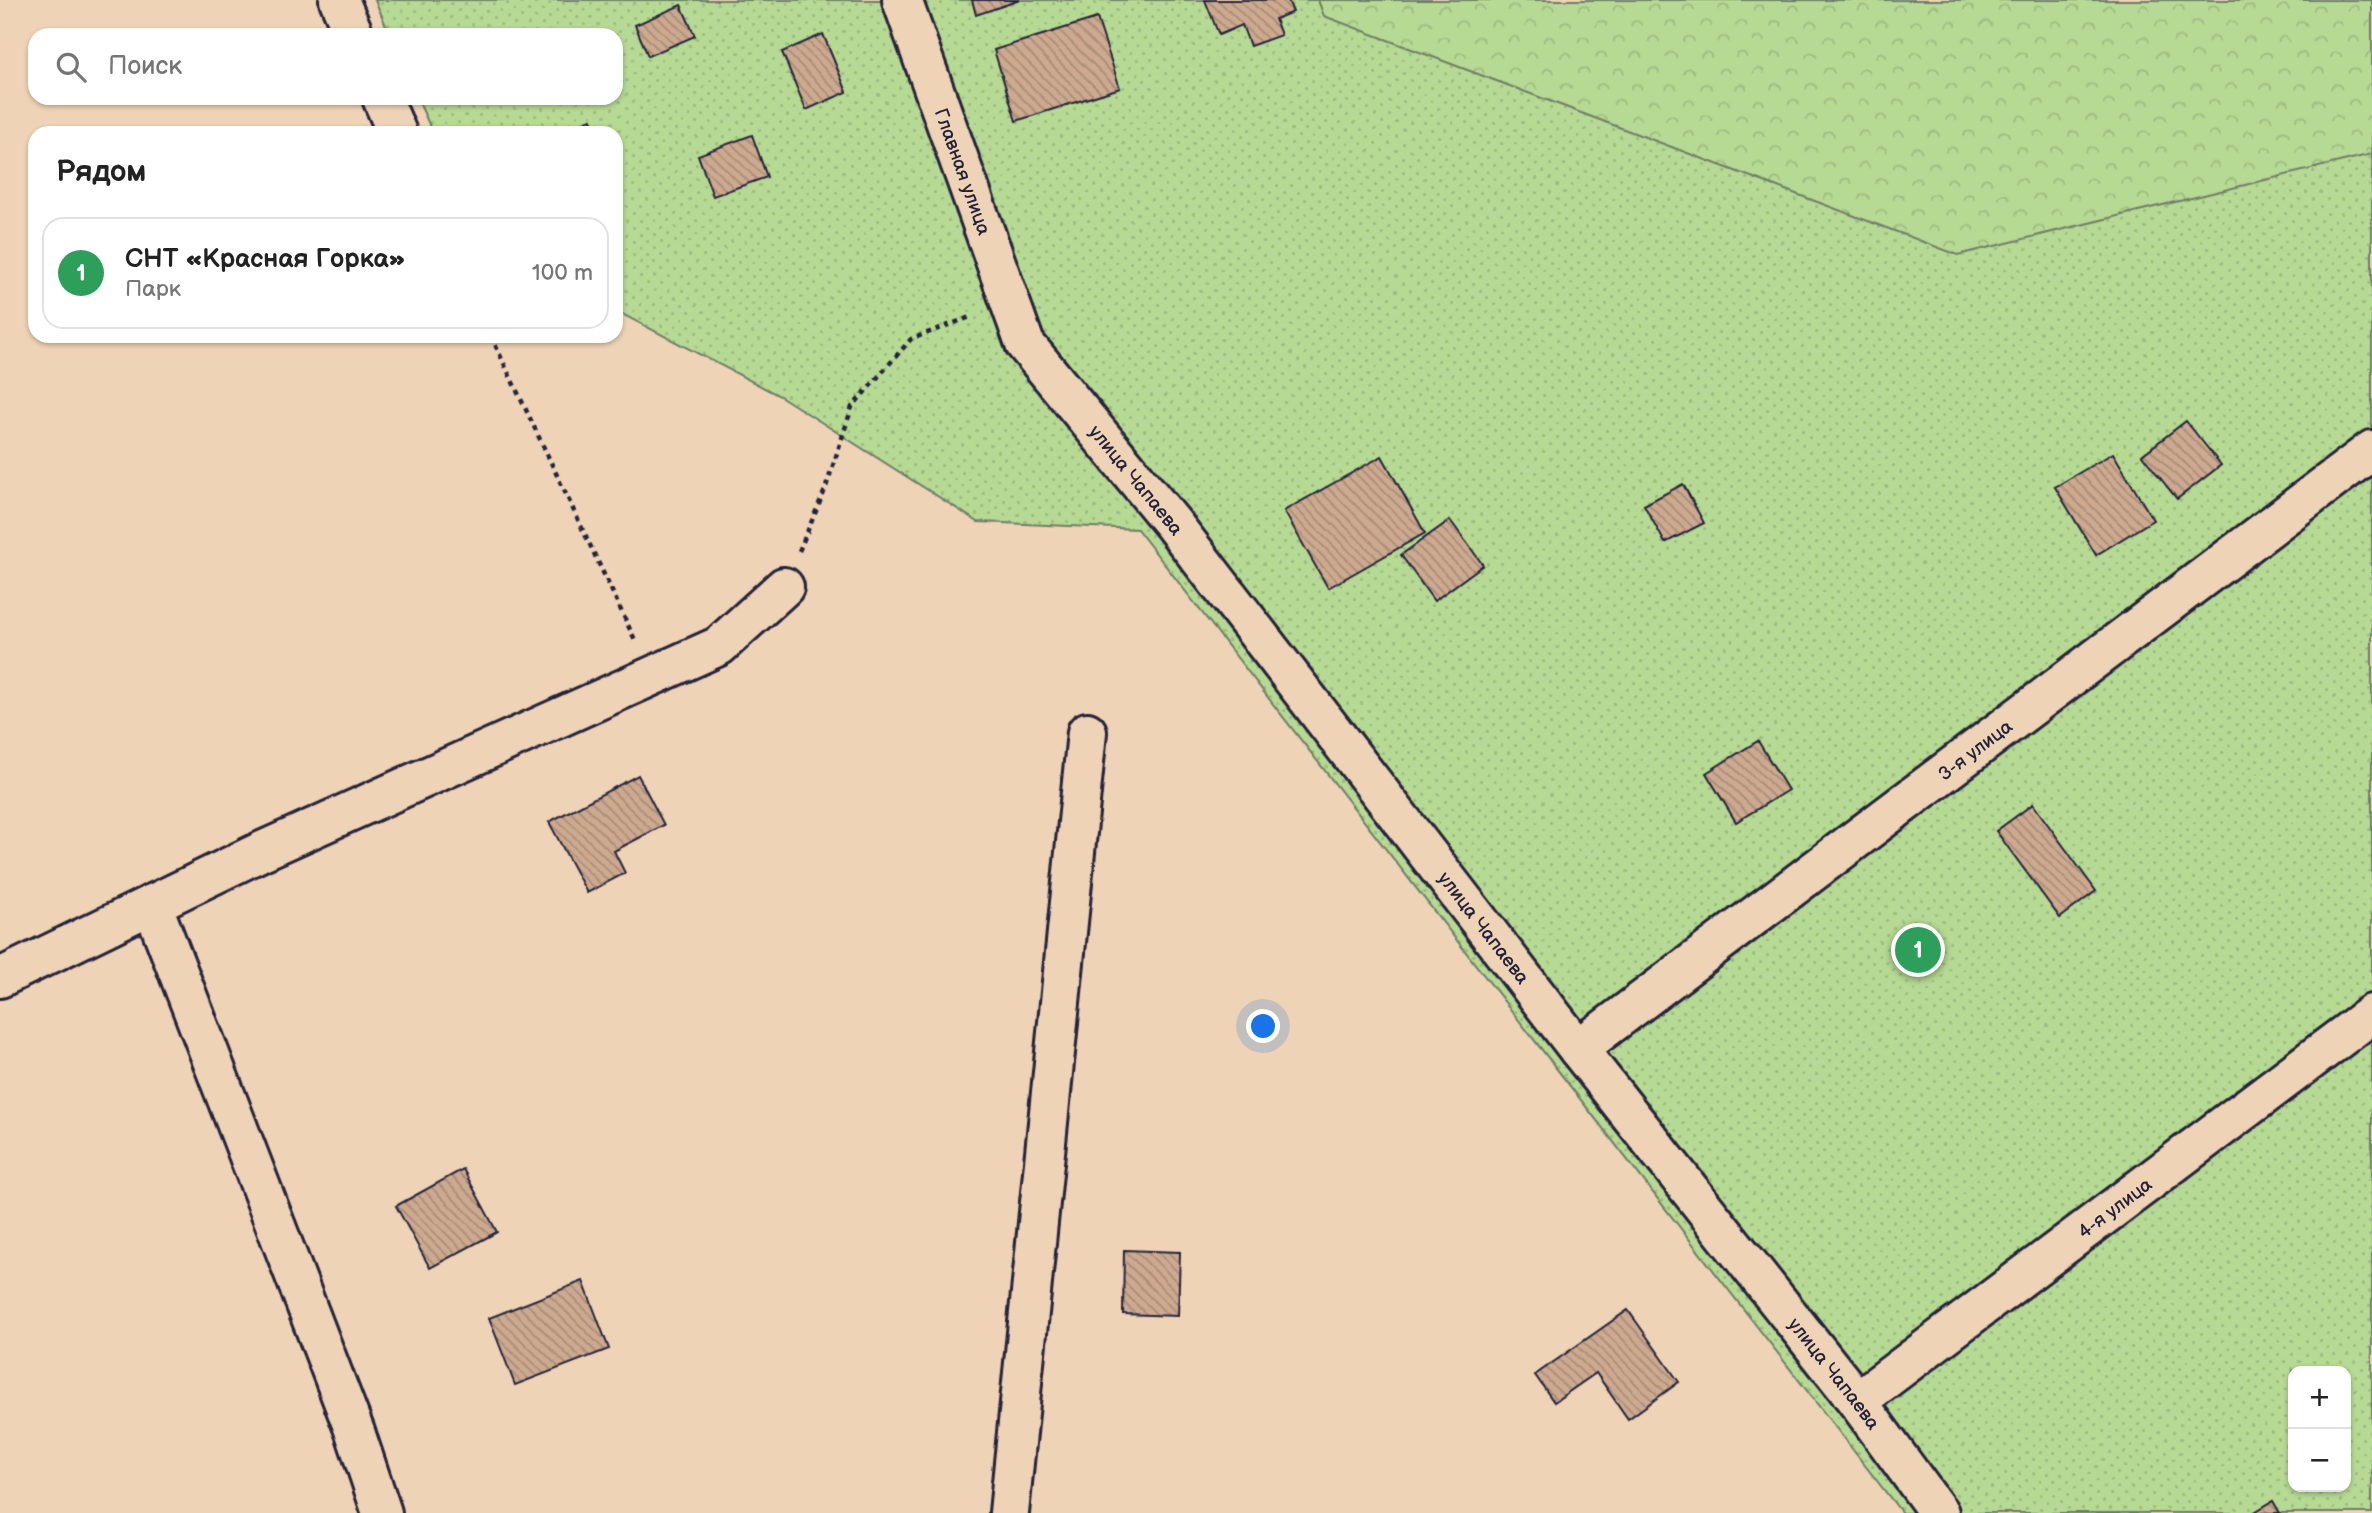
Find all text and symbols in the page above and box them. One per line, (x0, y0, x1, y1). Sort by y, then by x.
search box (28, 28, 623, 105)
icon: search (52, 48, 90, 86)
text: Поиск (108, 51, 182, 82)
street label: Главная улица (929, 106, 995, 238)
text: Рядом (56, 154, 146, 190)
text: СНТ «Красная Горка» (125, 244, 406, 275)
text: 1 (76, 259, 86, 287)
text: 100 m (532, 259, 593, 287)
text: Парк (125, 275, 181, 303)
street label: улица Чапаева (1083, 421, 1187, 540)
street label: 3-я улица (1934, 716, 2017, 786)
street label: улица Чапаева (1433, 868, 1534, 989)
pin: 1 (1895, 924, 1941, 976)
your location (1246, 1009, 1280, 1043)
street label: 4-я улица (2074, 1173, 2157, 1244)
street label: улица Чапаева (1783, 1314, 1884, 1435)
map controls (2288, 1366, 2351, 1492)
button: + (2288, 1366, 2351, 1429)
button: − (2288, 1429, 2351, 1492)

